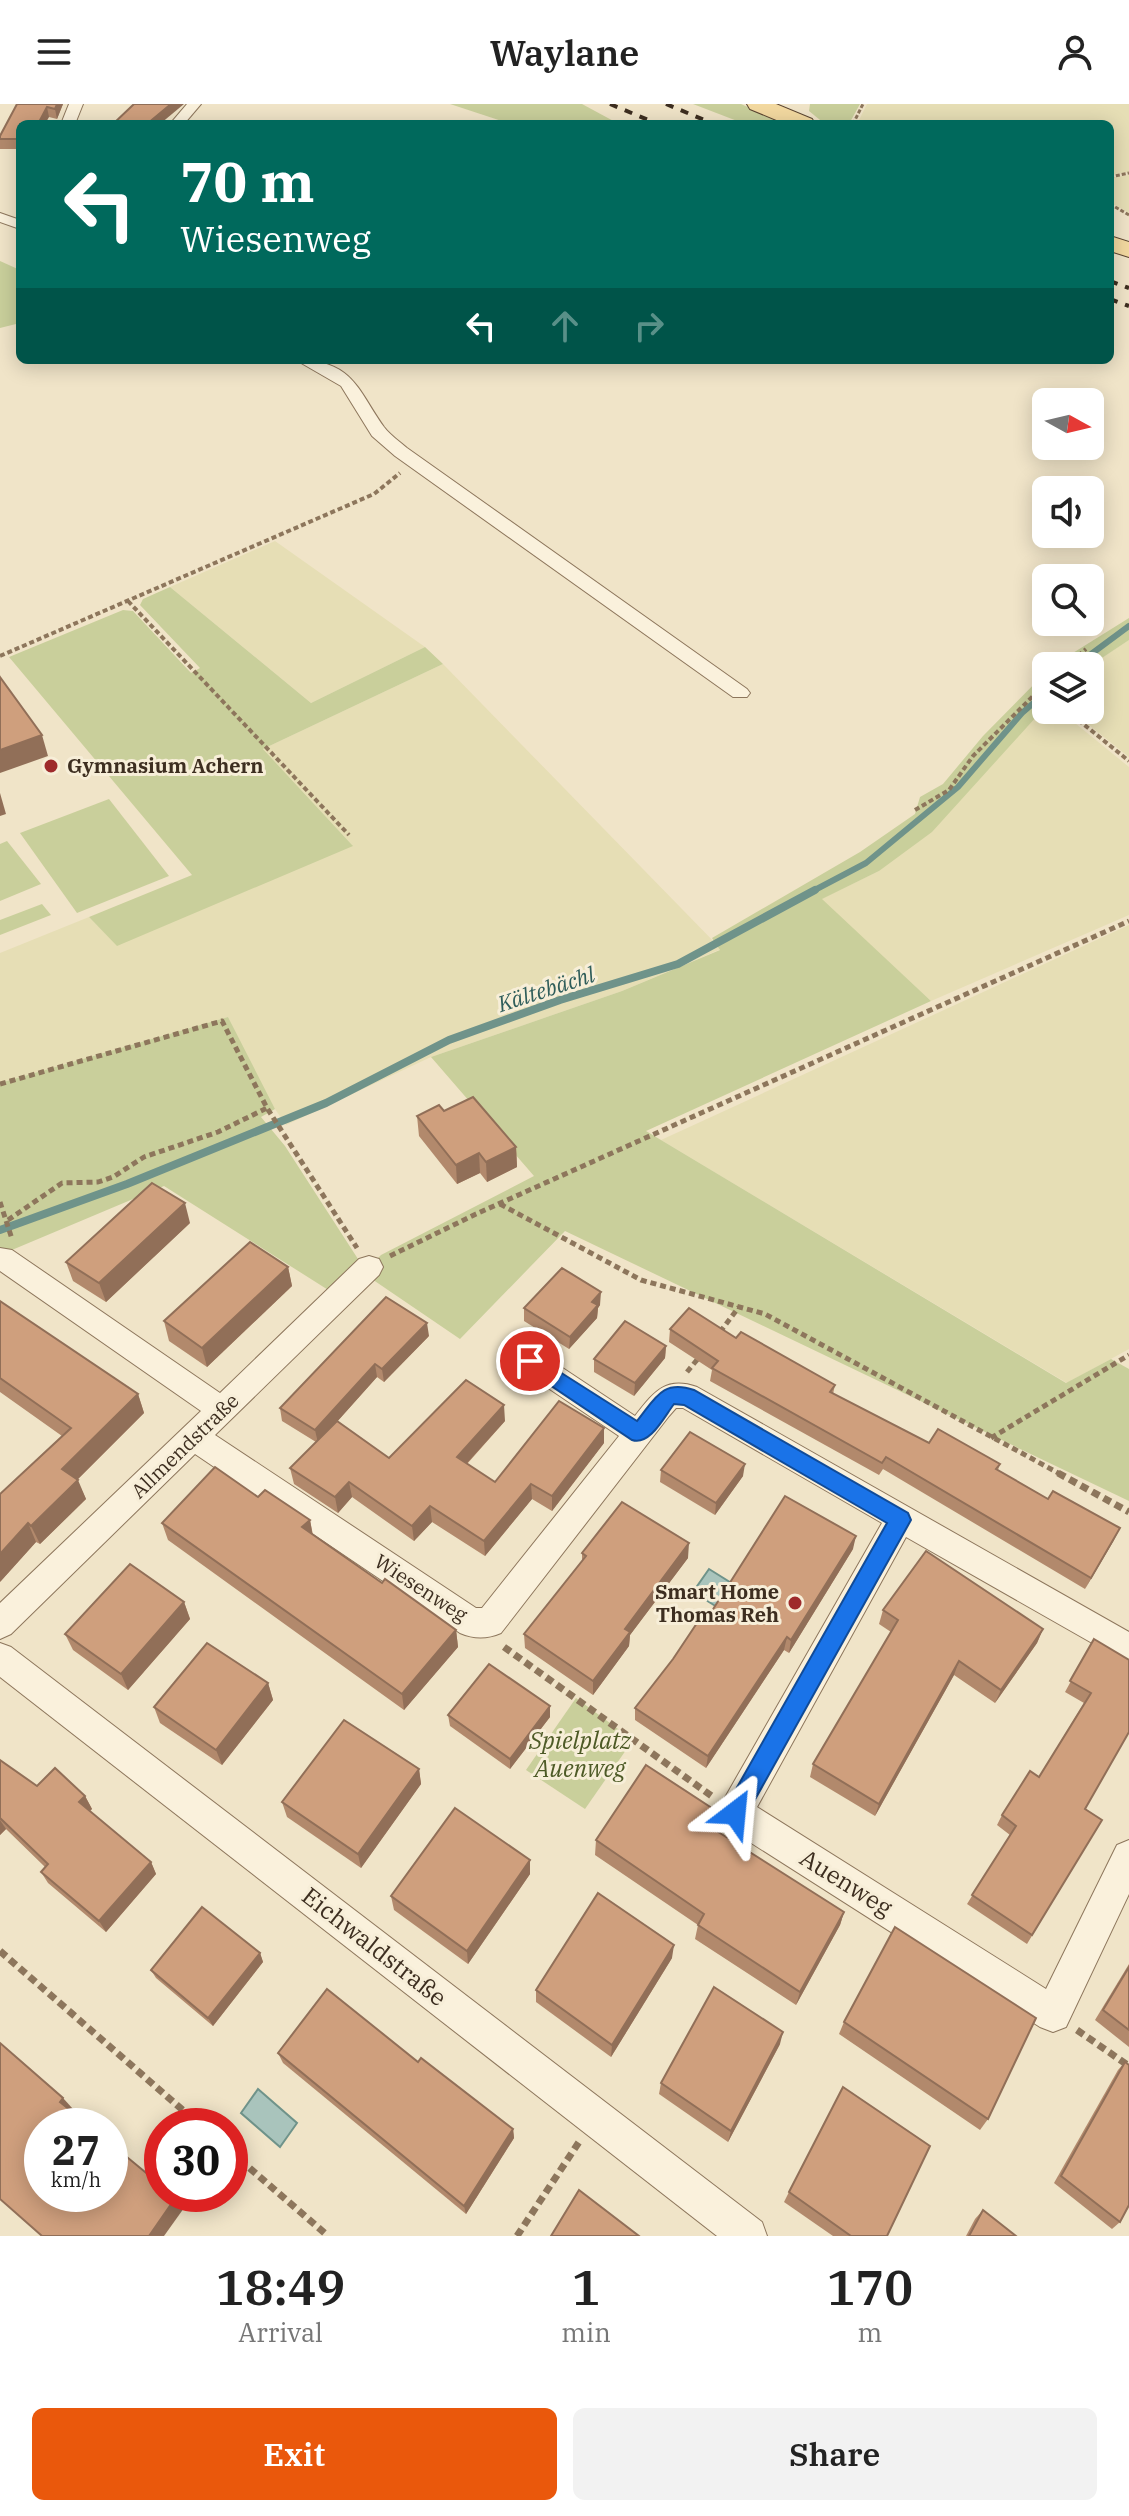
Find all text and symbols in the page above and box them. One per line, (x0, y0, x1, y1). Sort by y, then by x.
text: Waylane (490, 29, 639, 76)
icon: menu (32, 30, 76, 74)
icon: person (1053, 30, 1097, 74)
text: 70 m (180, 145, 315, 217)
icon: left (48, 152, 152, 256)
text: Wiesenweg (180, 215, 371, 262)
icon: left (459, 304, 503, 348)
icon: ahead (543, 304, 587, 348)
icon: right (627, 304, 671, 348)
north arrow (1032, 388, 1104, 460)
map controls (1032, 388, 1104, 724)
button: sound (1032, 476, 1104, 548)
button: search (1032, 564, 1104, 636)
button: layers (1032, 652, 1104, 724)
place label: Gymnasium Achern (67, 752, 264, 779)
marker: Gymnasium Achern (42, 757, 60, 775)
water label: Kältebächl (493, 959, 599, 1018)
pin (496, 1327, 564, 1395)
icon: arrive (508, 1339, 552, 1383)
street label: Allmendstraße (125, 1387, 244, 1504)
street label: Wiesenweg (369, 1547, 473, 1628)
place label: Smart Home Thomas Reh (655, 1578, 779, 1628)
marker: Smart Home Thomas Reh (786, 1594, 804, 1612)
park label: Spielplatz Auenweg (528, 1724, 632, 1784)
position arrow (693, 1771, 777, 1855)
street label: Auenweg (794, 1841, 899, 1923)
street label: Eichwaldstraße (296, 1880, 454, 2013)
speed limit sign: 30 (144, 2108, 248, 2212)
text: 27 (52, 2124, 100, 2176)
text: km/h (51, 2166, 101, 2193)
text: 18:49 (216, 2256, 345, 2318)
text: 1 (572, 2256, 600, 2318)
text: 170 (827, 2256, 913, 2318)
text: Arrival (238, 2315, 323, 2349)
text: min (561, 2315, 611, 2349)
text: m (858, 2315, 882, 2349)
button: Exit (32, 2408, 557, 2500)
button: Share (573, 2408, 1097, 2500)

